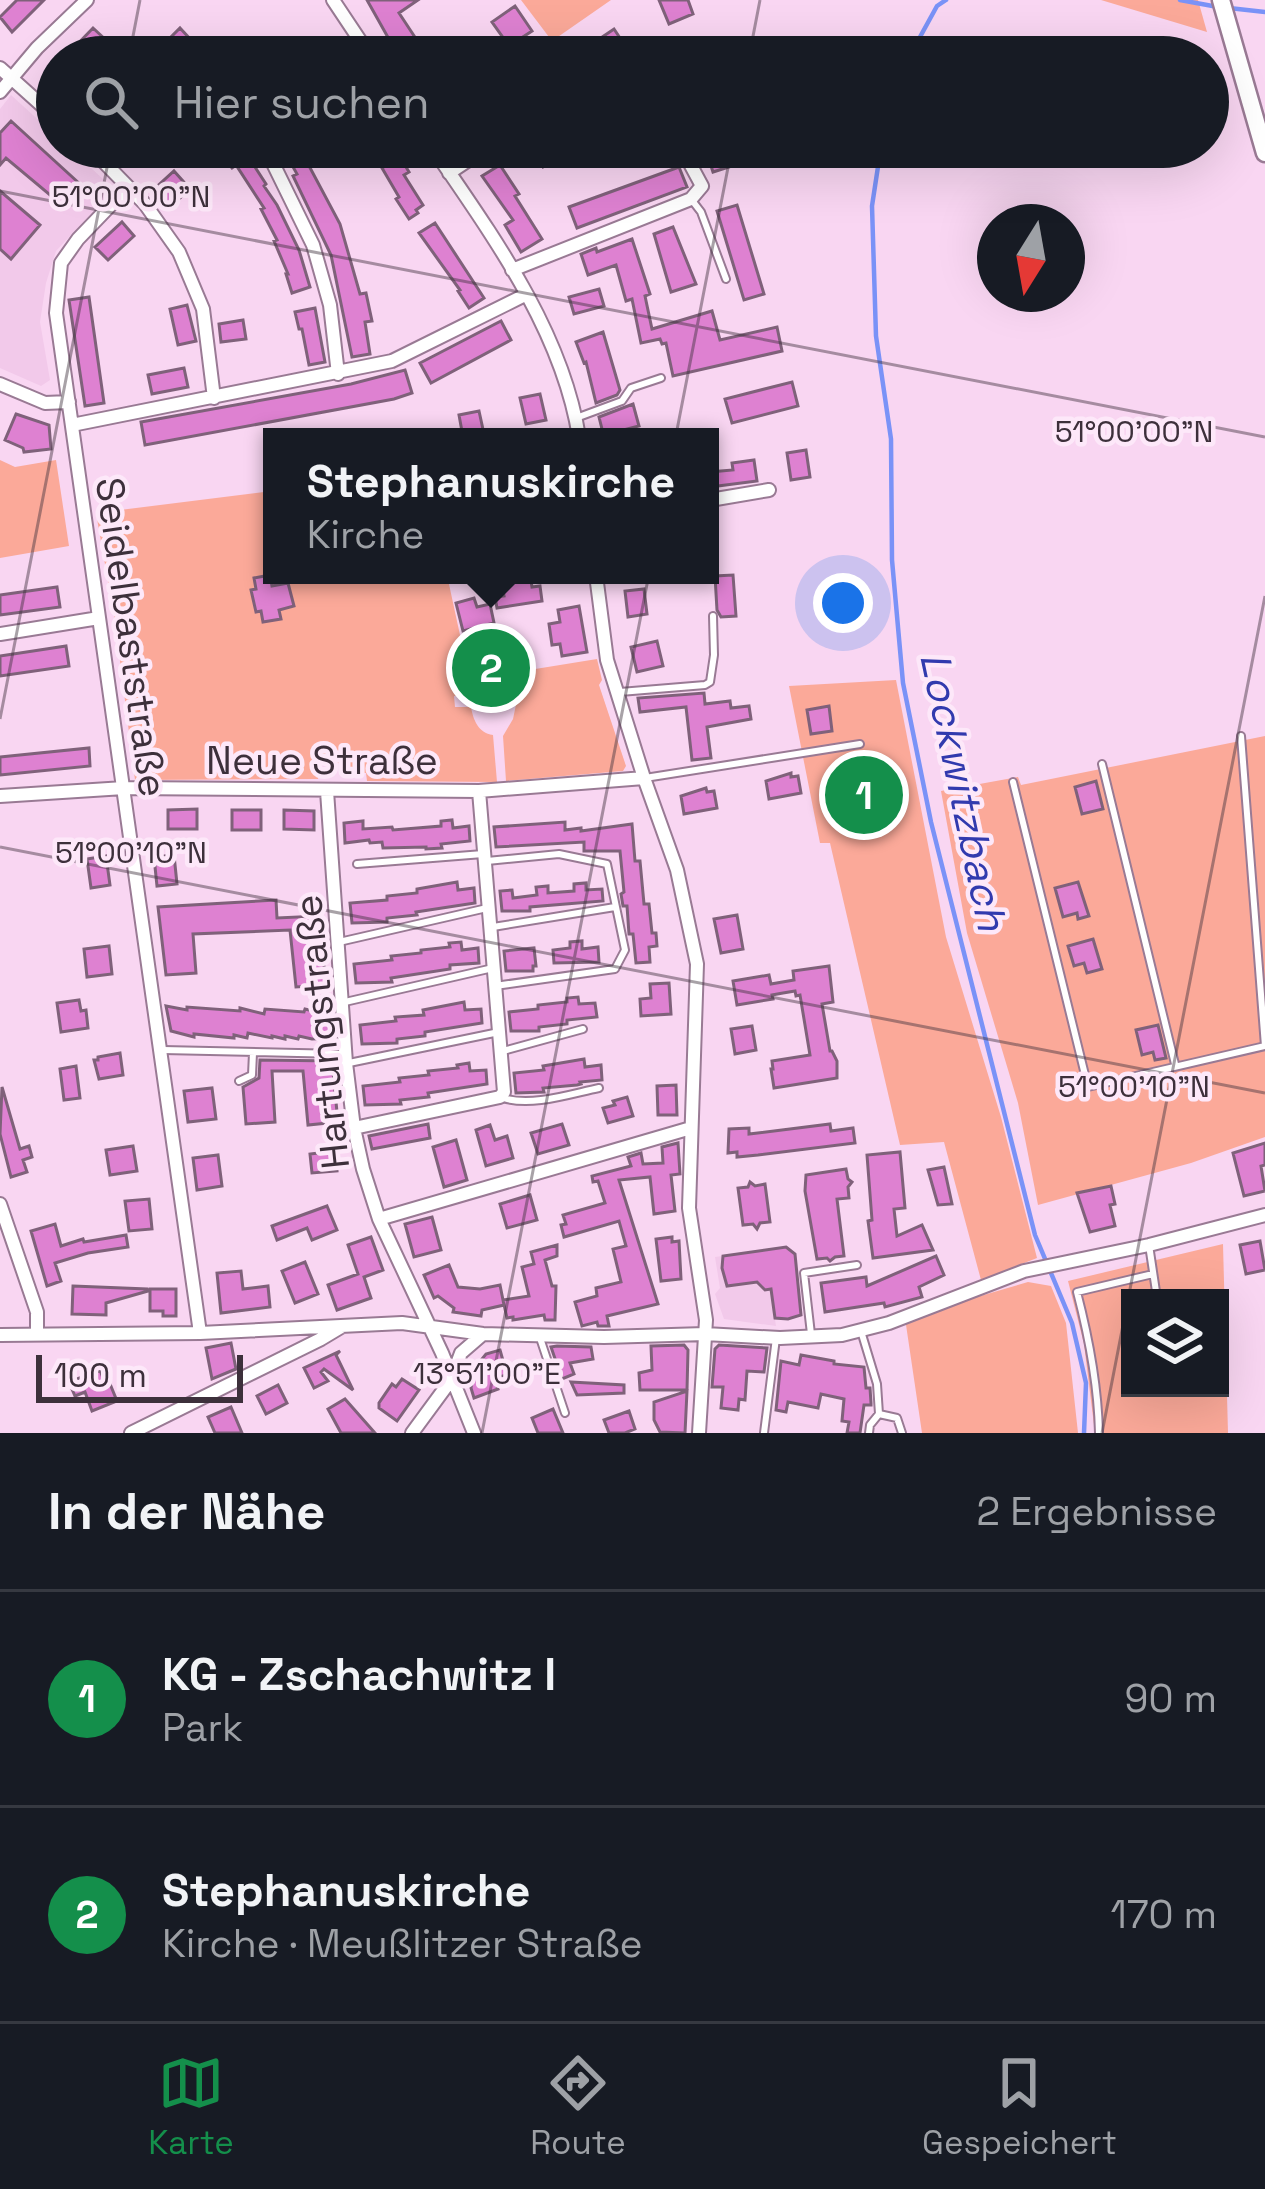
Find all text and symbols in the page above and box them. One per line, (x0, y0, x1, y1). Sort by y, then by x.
search box (36, 36, 1229, 168)
icon: search (78, 69, 144, 135)
text: Hier suchen (174, 74, 430, 131)
text: 51°00'00"N (52, 177, 210, 216)
north arrow (977, 204, 1085, 312)
text: 51°00'00"N (1055, 412, 1213, 451)
popup (263, 428, 719, 584)
text: Stephanuskirche (307, 453, 675, 510)
street label: Seidelbaststraße (85, 474, 178, 800)
text: Kirche (307, 510, 424, 559)
your location (813, 573, 873, 633)
pin: 2 (452, 623, 530, 713)
water label: Lockwitzbach (908, 647, 1019, 936)
street label: Neue Straße (206, 736, 438, 785)
pin: 1 (825, 750, 903, 840)
text: 51°00'10"N (55, 833, 207, 872)
street label: Hartungstraße (283, 892, 360, 1172)
text: 51°00'10"N (1058, 1067, 1210, 1106)
map controls (1121, 1289, 1229, 1397)
button: layers (1121, 1289, 1229, 1397)
scale bar (36, 1349, 243, 1402)
text: 13°51'00"E (413, 1354, 561, 1393)
text: 100 m (54, 1355, 147, 1397)
text: In der Nähe (48, 1479, 325, 1544)
text: 2 Ergebnisse (977, 1487, 1217, 1536)
text: KG - Zschachwitz I (162, 1646, 556, 1703)
text: 1 (78, 1674, 96, 1723)
text: 90 m (1125, 1674, 1217, 1723)
text: Park (162, 1703, 243, 1752)
text: Stephanuskirche (162, 1862, 530, 1919)
text: 2 (75, 1890, 99, 1939)
text: 170 m (1110, 1890, 1217, 1939)
text: Kirche · Meußlitzer Straße (162, 1919, 642, 1968)
tab: Karte (148, 2050, 234, 2164)
tab: Route (530, 2050, 626, 2164)
tab: Gespeichert (922, 2050, 1117, 2164)

